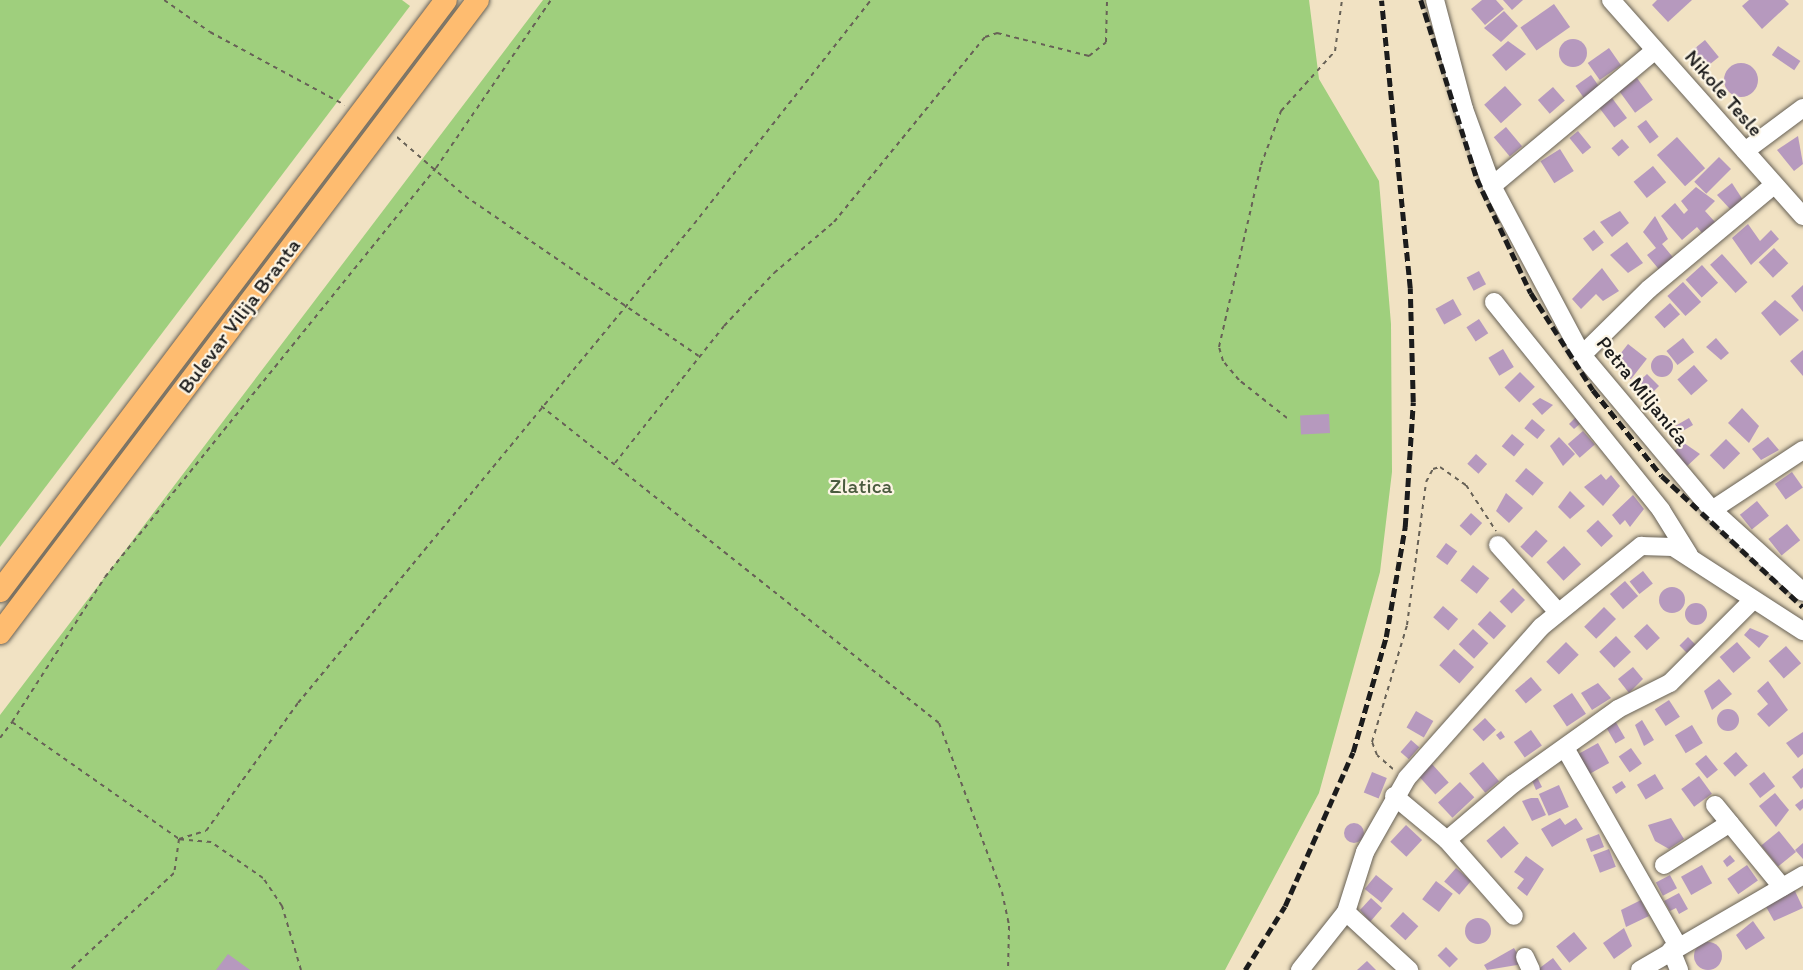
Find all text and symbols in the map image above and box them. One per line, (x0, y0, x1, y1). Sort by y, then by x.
street label: Nikole Tesle (1679, 44, 1769, 142)
street label: Bulevar Vilija Branta (173, 234, 305, 398)
street label: Petra Miljanića (1591, 331, 1695, 451)
park label: Zlatica (830, 473, 892, 499)

